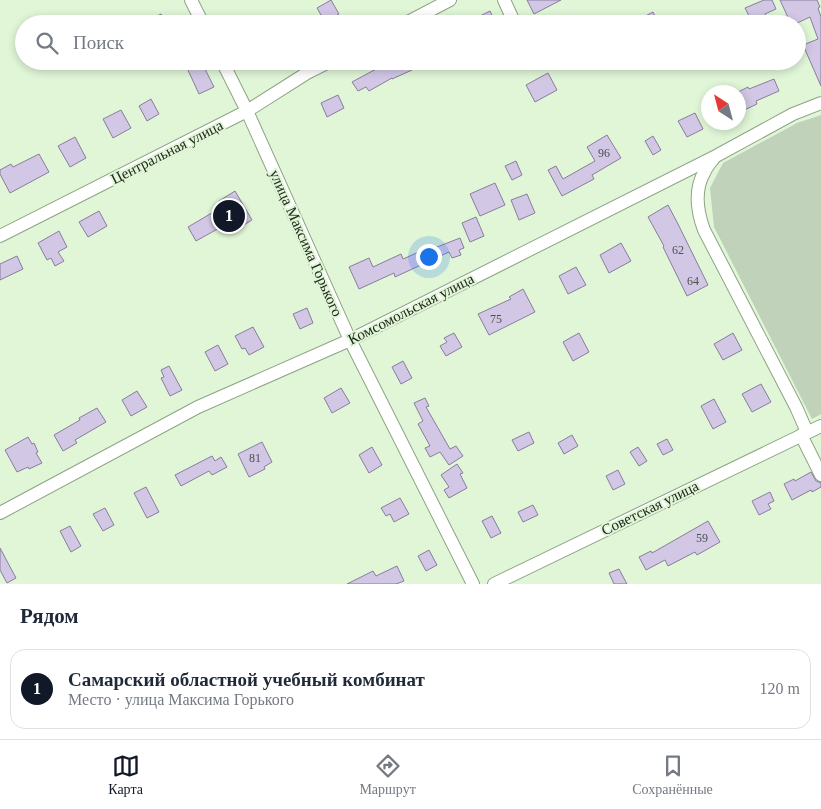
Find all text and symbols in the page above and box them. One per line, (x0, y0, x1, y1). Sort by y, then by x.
search box (15, 15, 806, 70)
icon: search (33, 29, 61, 57)
text: Поиск (73, 32, 124, 53)
north arrow (701, 85, 746, 130)
street label: Центральная улица (108, 117, 226, 187)
house number: 96 (598, 146, 610, 160)
street label: улица Максима Горького (266, 167, 346, 319)
pin: 1 (213, 197, 245, 235)
house number: 62 (672, 243, 684, 257)
your location (416, 244, 442, 270)
street label: Комсомольская улица (345, 270, 477, 348)
house number: 64 (687, 274, 699, 288)
house number: 75 (490, 312, 502, 326)
house number: 81 (249, 451, 261, 465)
street label: Советская улица (599, 477, 701, 538)
house number: 59 (696, 531, 708, 545)
text: Рядом (20, 604, 79, 628)
text: Самарский областной учебный комбинат (68, 669, 425, 690)
text: 1 (33, 680, 41, 697)
text: 120 m (760, 680, 800, 697)
text: Место · улица Максима Горького (68, 691, 294, 708)
tab: Карта (108, 752, 143, 798)
tab: Маршрут (359, 752, 416, 798)
tab: Сохранённые (632, 752, 713, 798)

